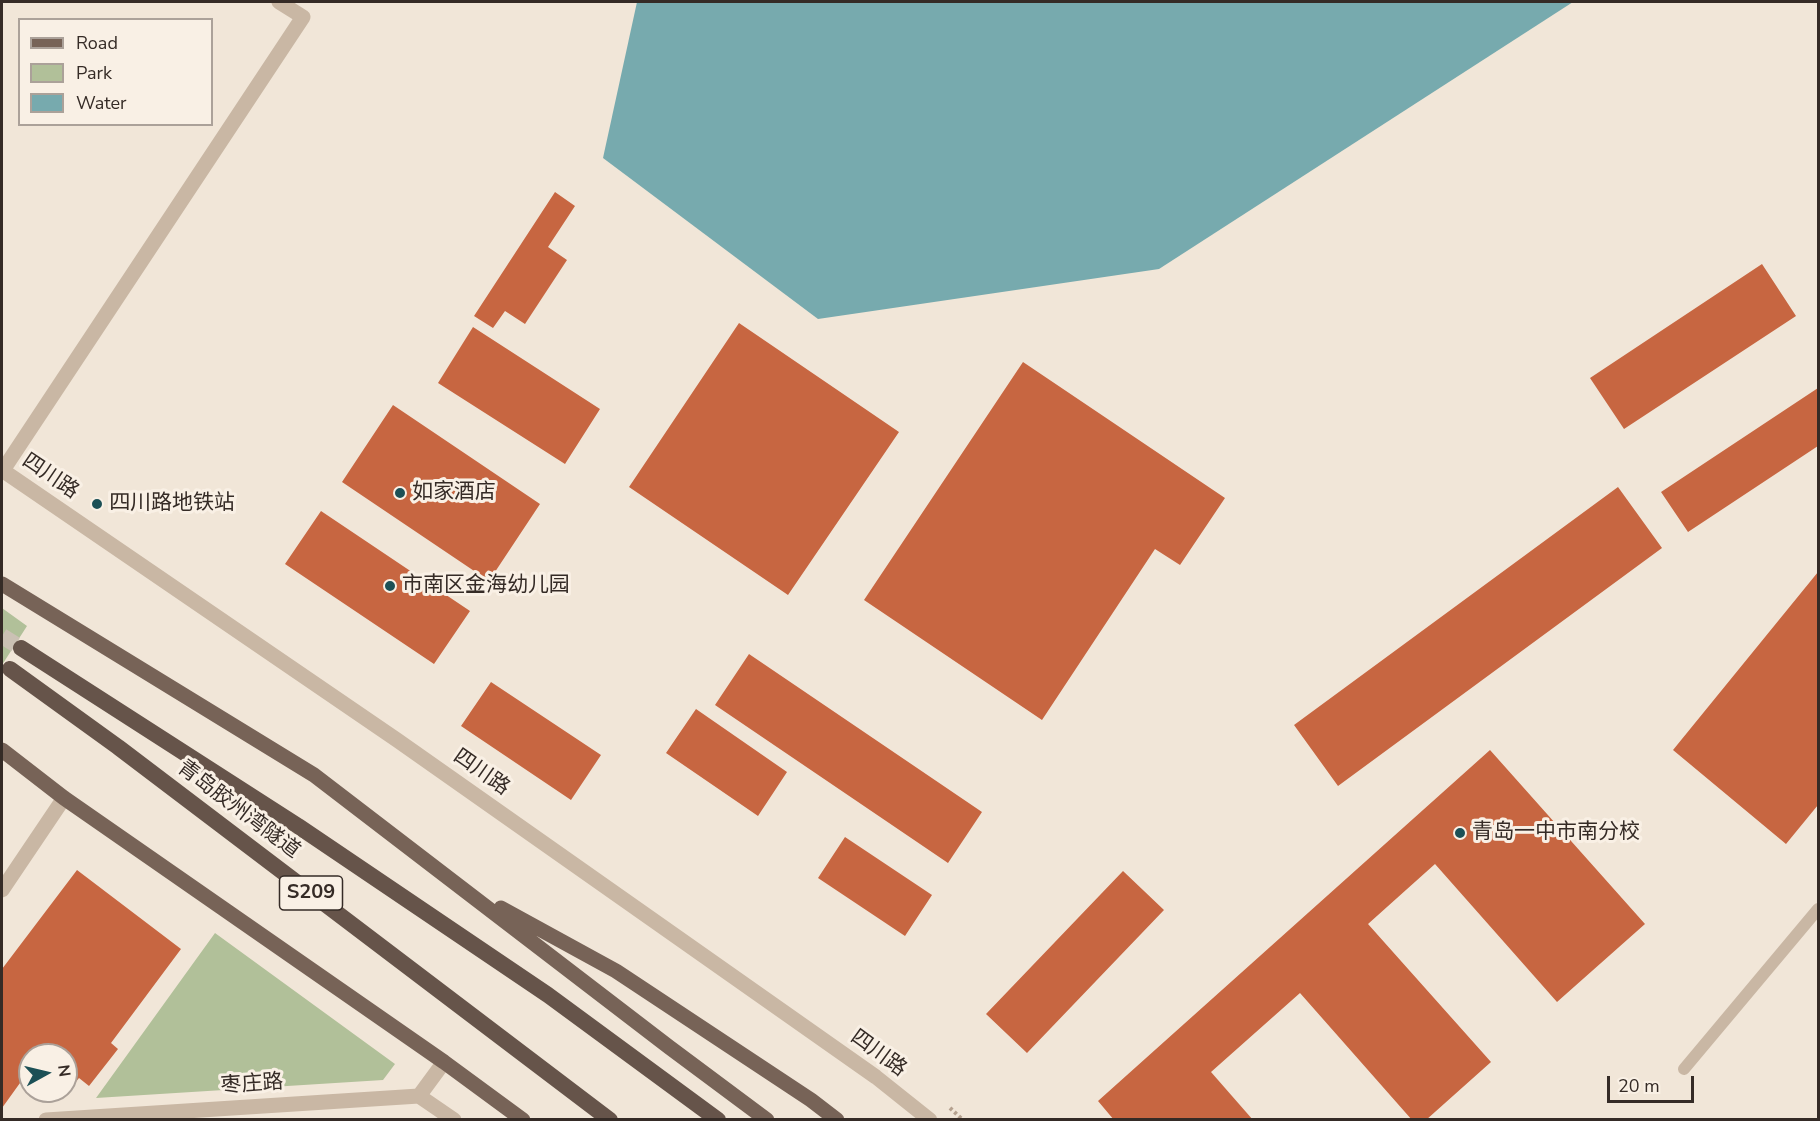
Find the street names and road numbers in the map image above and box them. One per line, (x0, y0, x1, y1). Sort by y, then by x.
street label: 四川路 (17, 449, 83, 505)
street label: 四川路 (448, 745, 514, 801)
street label: 青岛胶州湾隧道 (172, 756, 304, 864)
road number: S209 (280, 876, 342, 910)
street label: 四川路 (845, 1025, 911, 1083)
street label: 枣庄路 (220, 1070, 284, 1100)

